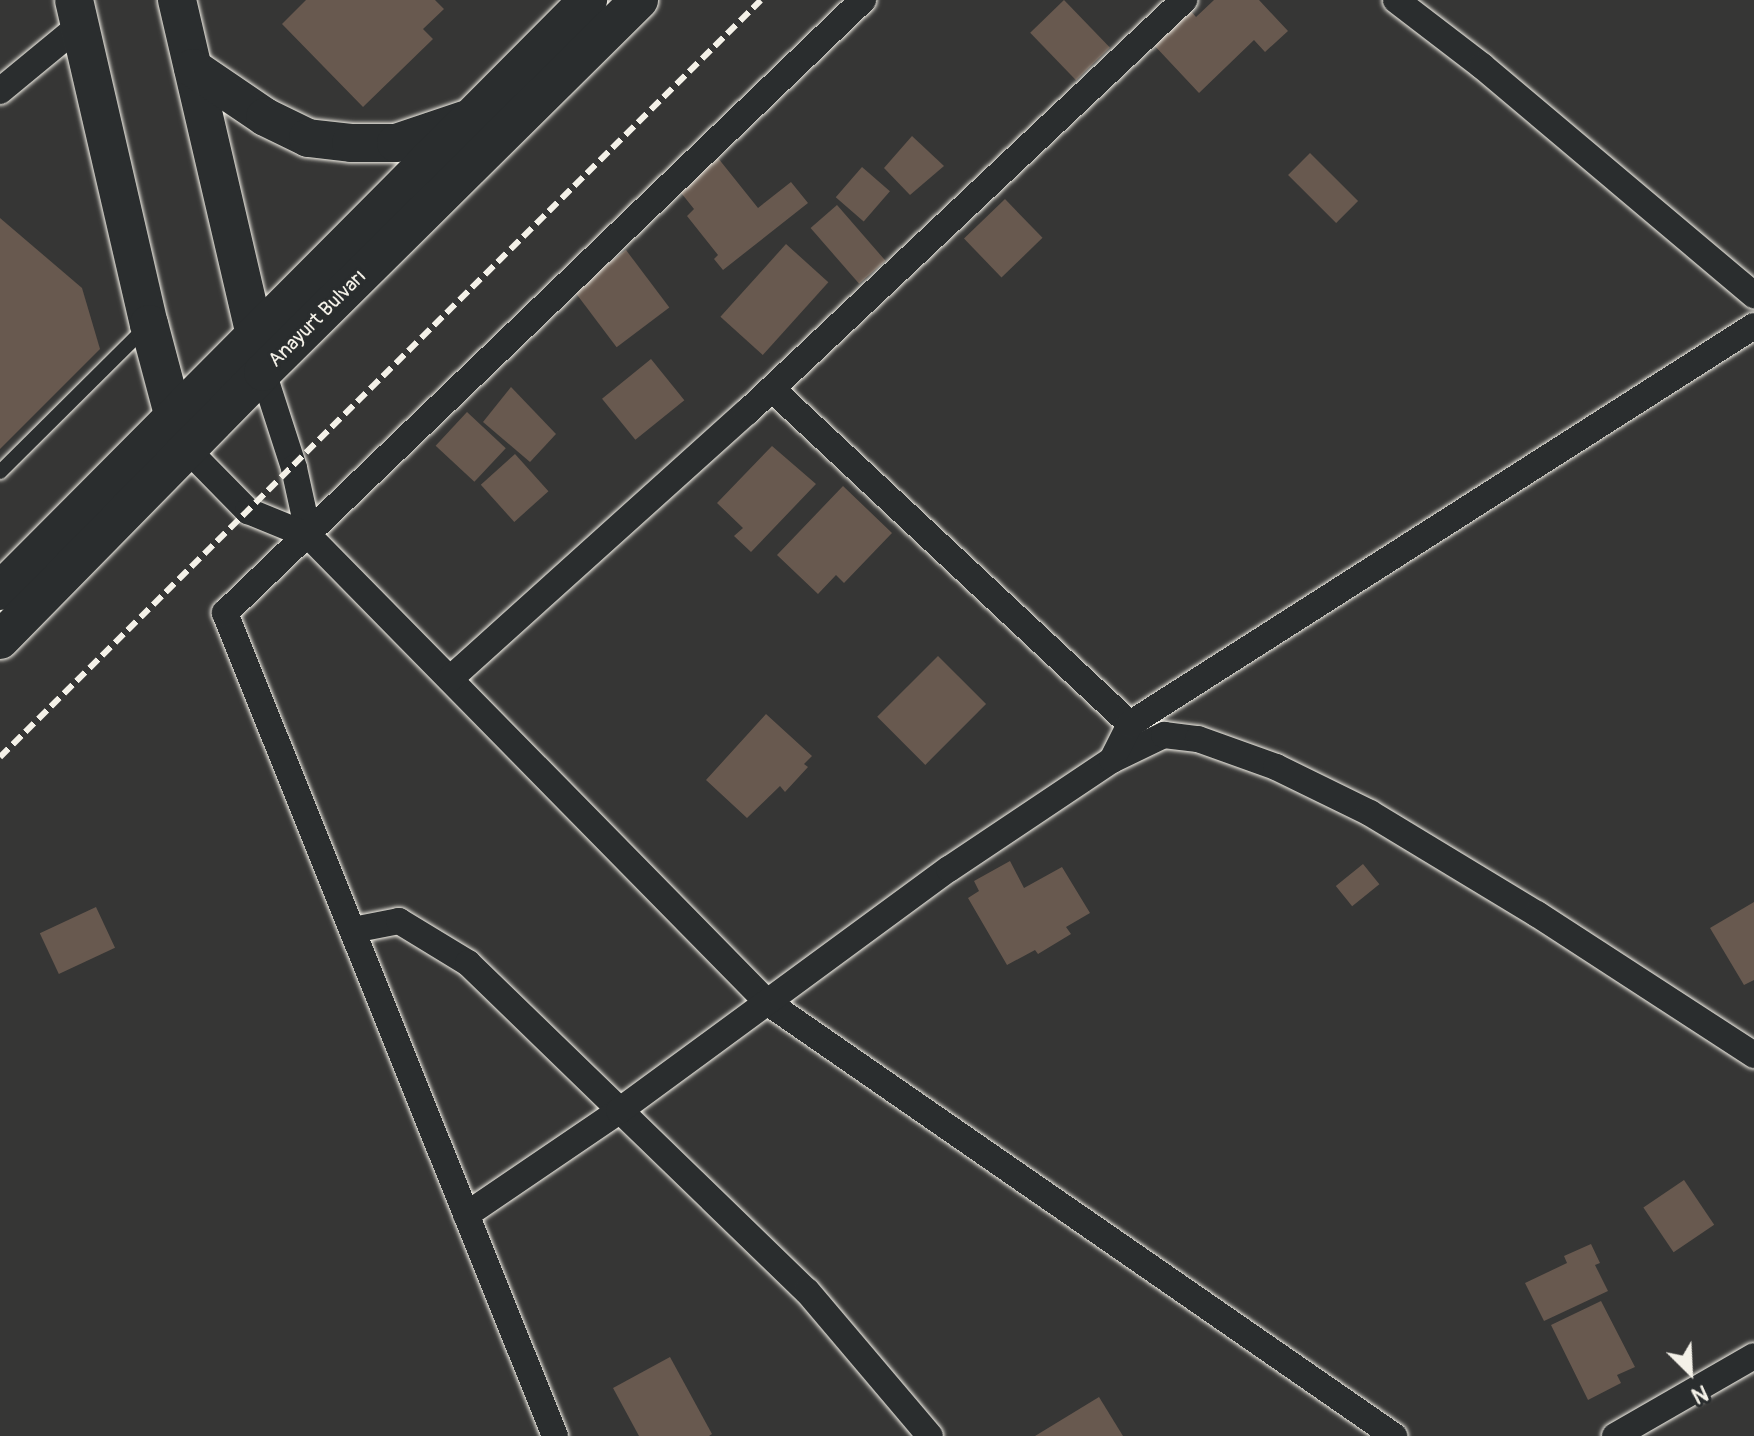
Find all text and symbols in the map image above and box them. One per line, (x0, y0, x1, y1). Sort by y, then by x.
street label: Anayurt Bulvarı (263, 264, 371, 372)
north arrow (1650, 1332, 1730, 1412)
text: N (1687, 1378, 1712, 1410)

